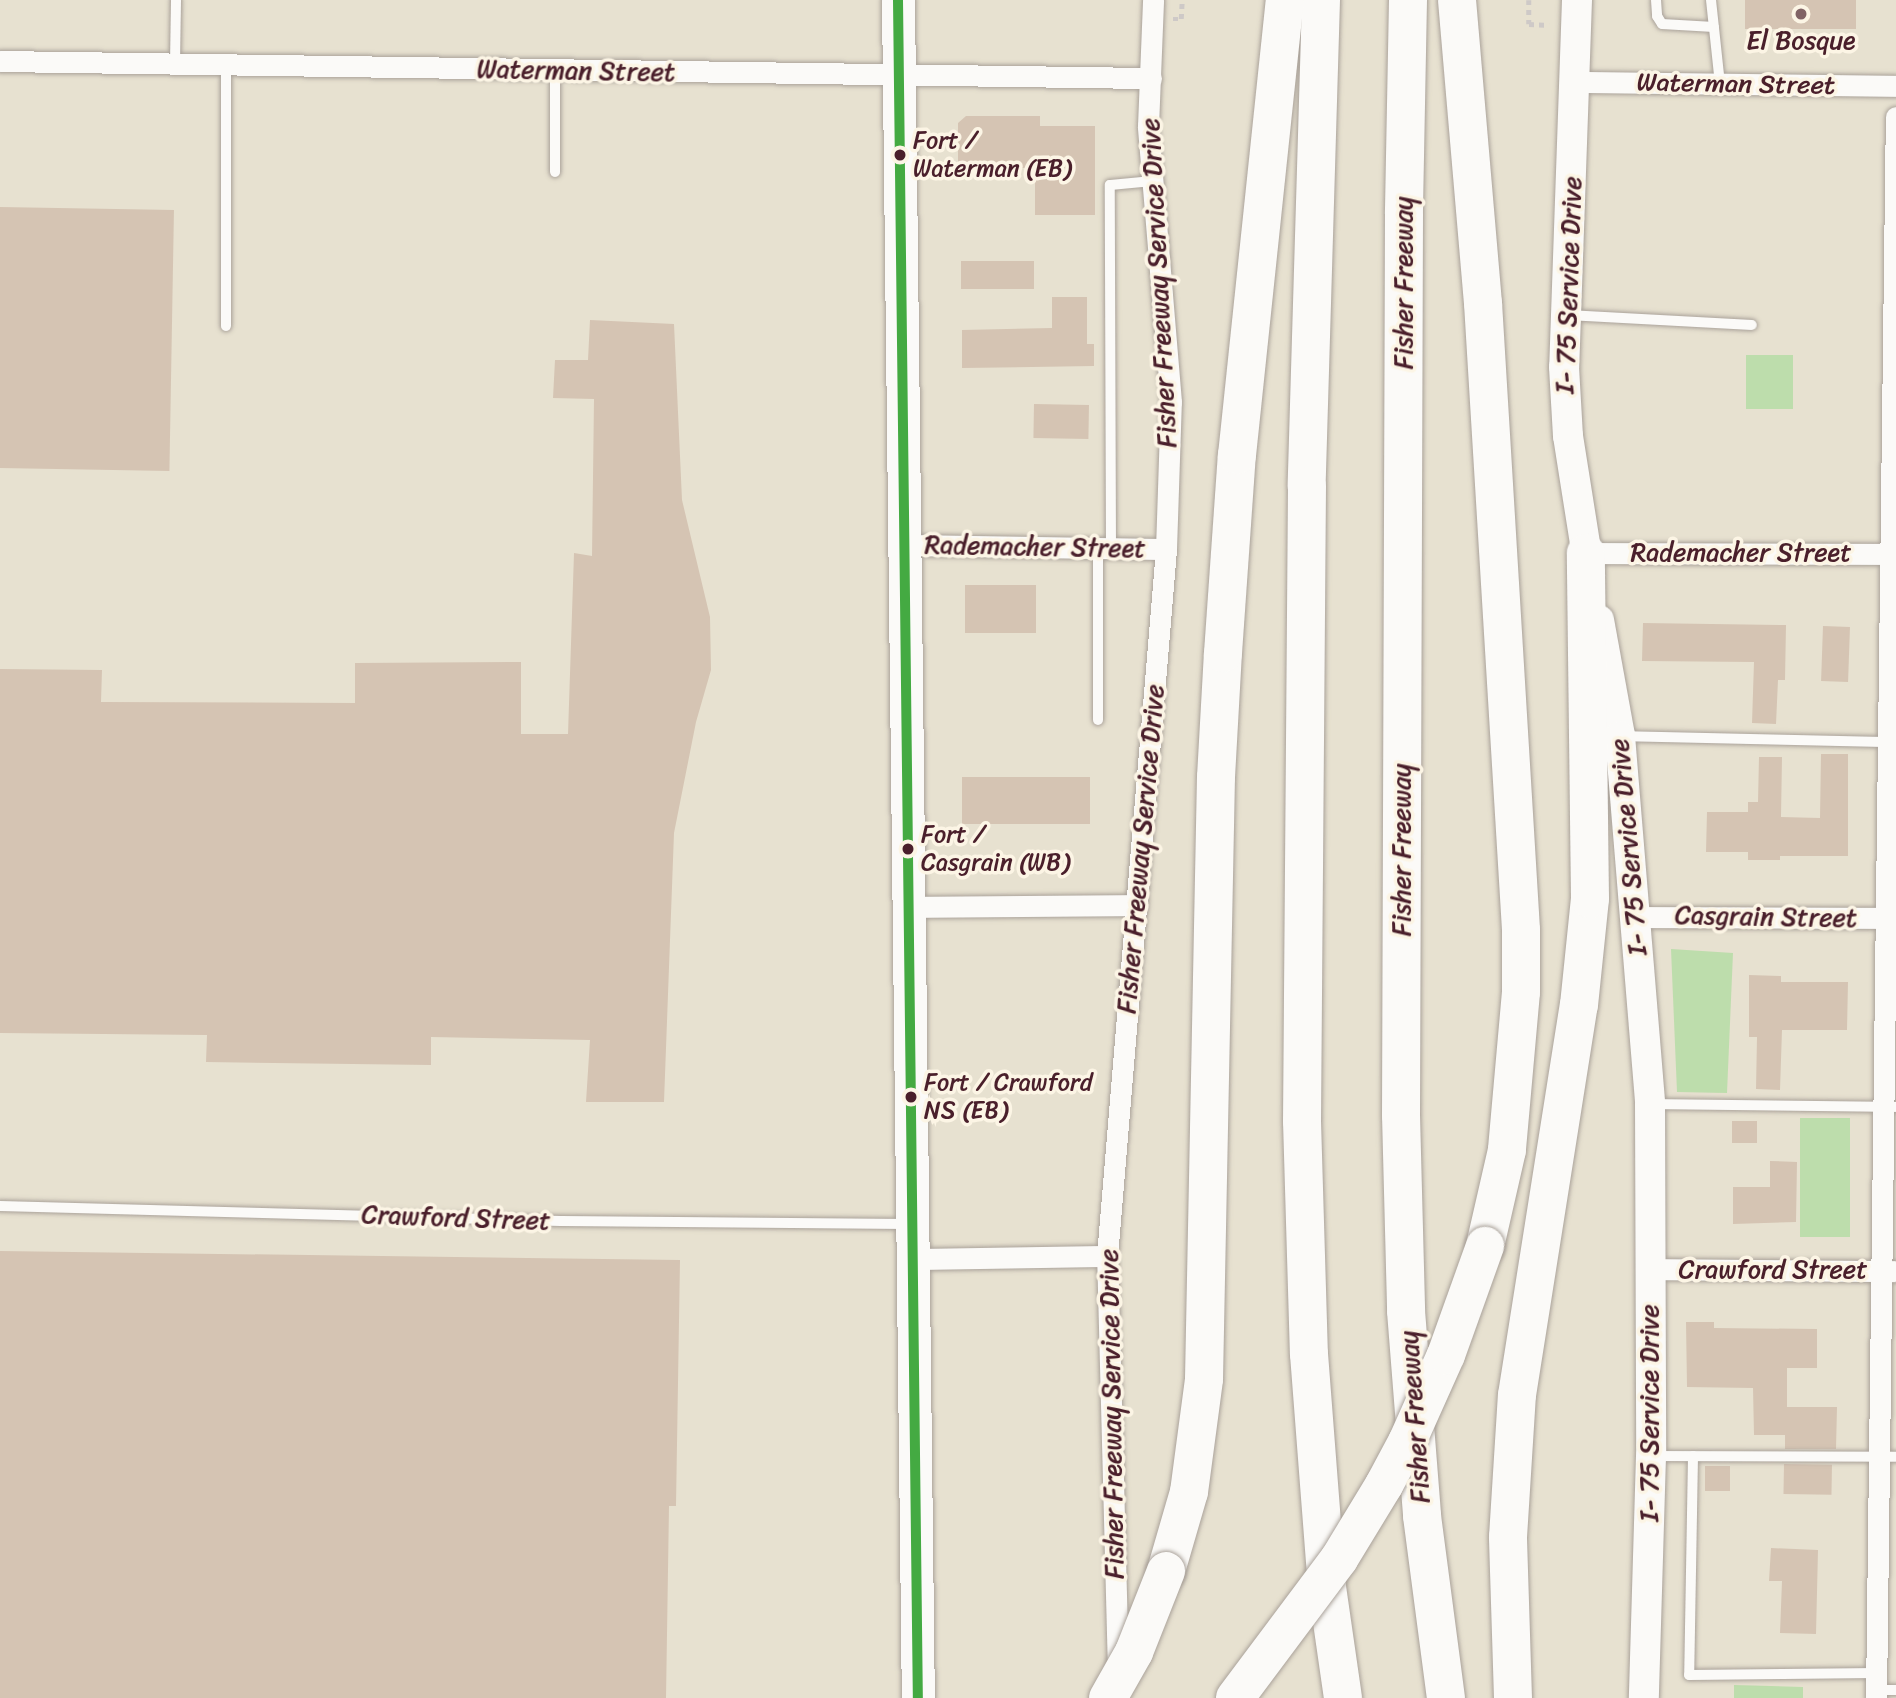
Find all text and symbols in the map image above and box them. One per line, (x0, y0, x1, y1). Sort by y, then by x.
marker: El Bosque (1793, 6, 1809, 22)
place label: El Bosque (1746, 25, 1856, 57)
street label: Waterman Street (477, 54, 675, 88)
street label: Waterman Street (1637, 67, 1835, 101)
street label: Fisher Freeway Service Drive (1135, 117, 1183, 449)
place label: Fort / Waterman (EB) (913, 127, 1071, 183)
marker: Fort / Waterman (EB) (893, 148, 907, 162)
street label: I- 75 Service Drive (1550, 176, 1588, 394)
street label: Fisher Freeway (1388, 196, 1420, 370)
street label: Rademacher Street (924, 529, 1146, 565)
street label: Rademacher Street (1630, 537, 1852, 569)
street label: Fisher Freeway Service Drive (1111, 683, 1171, 1015)
street label: I- 75 Service Drive (1604, 737, 1654, 957)
street label: Fisher Freeway (1386, 763, 1418, 937)
place label: Fort / Casgrain (WB) (921, 821, 1070, 877)
marker: Fort / Casgrain (WB) (901, 842, 915, 856)
street label: Casgrain Street (1675, 900, 1857, 934)
place label: Fort / Crawford NS (EB) (924, 1069, 1093, 1125)
marker: Fort / Crawford NS (EB) (904, 1090, 918, 1104)
street label: Crawford Street (361, 1199, 551, 1237)
street label: Fisher Freeway Service Drive (1094, 1248, 1130, 1580)
street label: Crawford Street (1678, 1254, 1868, 1286)
street label: I- 75 Service Drive (1634, 1304, 1666, 1522)
street label: Fisher Freeway (1393, 1329, 1437, 1505)

